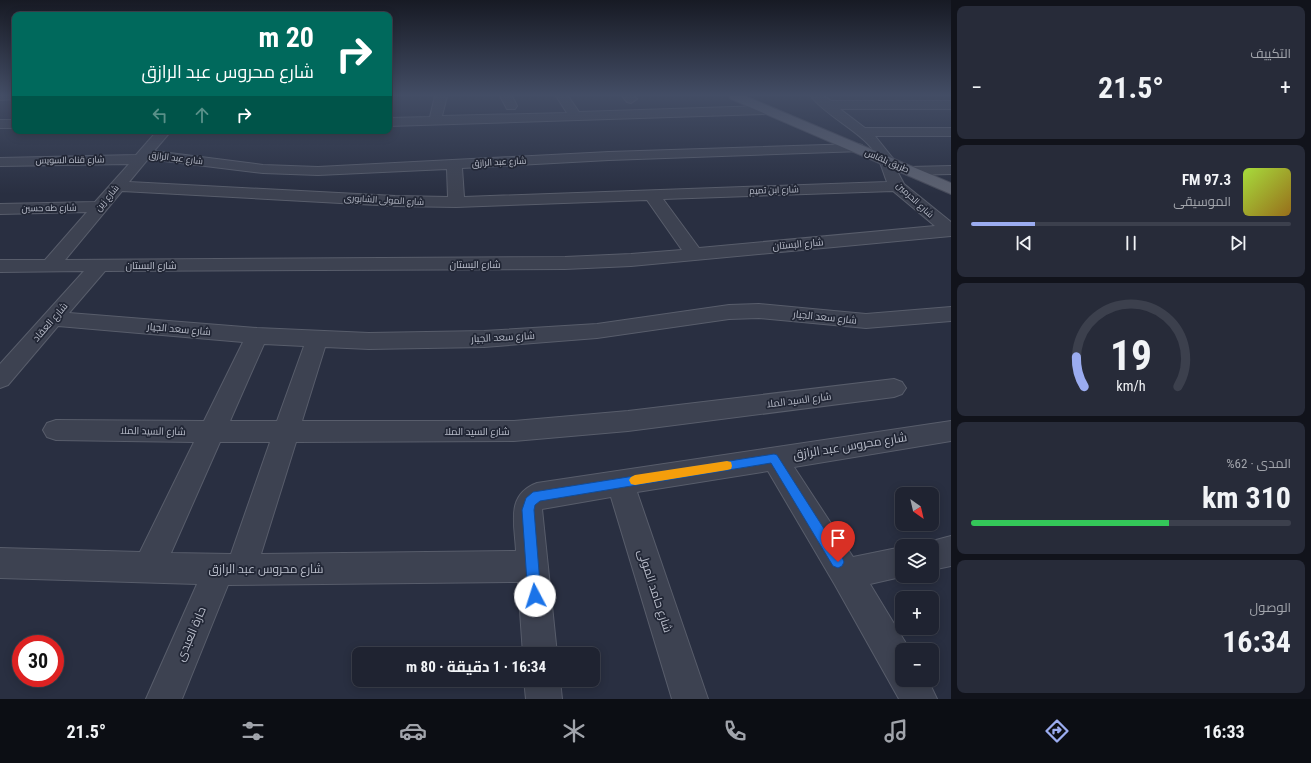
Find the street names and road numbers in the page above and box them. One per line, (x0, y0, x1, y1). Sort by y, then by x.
street label: طريق بلقاس (863, 147, 911, 176)
street label: شارع عبد الرازق (148, 150, 204, 167)
street label: شارع قناه السويس (35, 154, 105, 167)
street label: شارع عبد الرازق (472, 156, 527, 169)
street label: شارع الحرمين (894, 180, 936, 221)
street label: شارع زين (93, 183, 122, 214)
street label: شارع ابن تميم (749, 184, 799, 197)
street label: شارع المولى الشابورى (344, 193, 424, 208)
street label: شارع طه حسين (21, 203, 77, 214)
street label: شارع البستان (772, 236, 824, 253)
street label: شارع البستان (449, 259, 501, 271)
street label: شارع البستان (125, 260, 177, 272)
street label: شارع العقاد (30, 300, 71, 344)
street label: شارع سعد الجيار (792, 308, 857, 327)
street label: شارع سعد الجيار (146, 321, 211, 338)
street label: شارع سعد الجيار (470, 330, 535, 345)
street label: شارع السيد الملا (766, 391, 832, 410)
street label: شارع السيد الملا (120, 425, 186, 438)
street label: شارع السيد الملا (444, 426, 510, 438)
street label: شارع محروس عبد الرازق (792, 430, 908, 463)
street label: شارع حامد المولى (634, 548, 675, 635)
street label: شارع محروس عبد الرازق (208, 562, 324, 577)
street label: حارة العبدى (173, 605, 209, 663)

